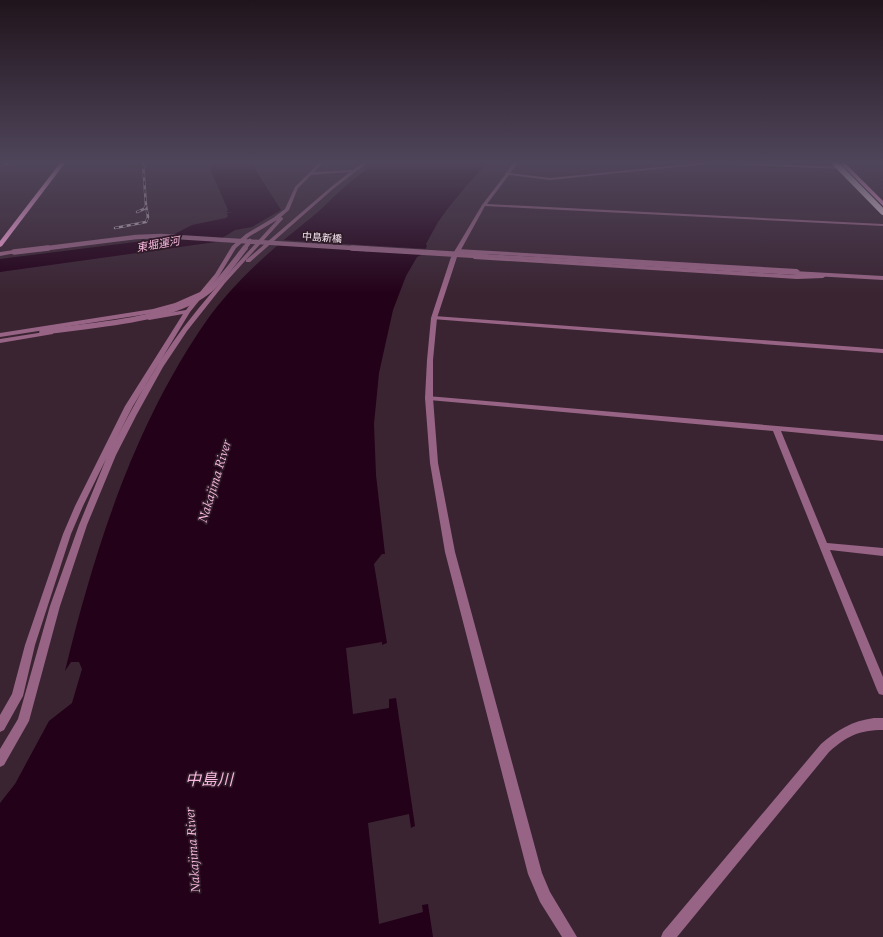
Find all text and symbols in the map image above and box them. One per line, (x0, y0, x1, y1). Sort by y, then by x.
street label: 中島新橋 (302, 230, 342, 245)
water label: 東堀運河 (135, 233, 183, 256)
water label: Nakajima River (194, 437, 235, 525)
water label: 中島川 (185, 768, 235, 790)
water label: Nakajima River (181, 806, 204, 894)

